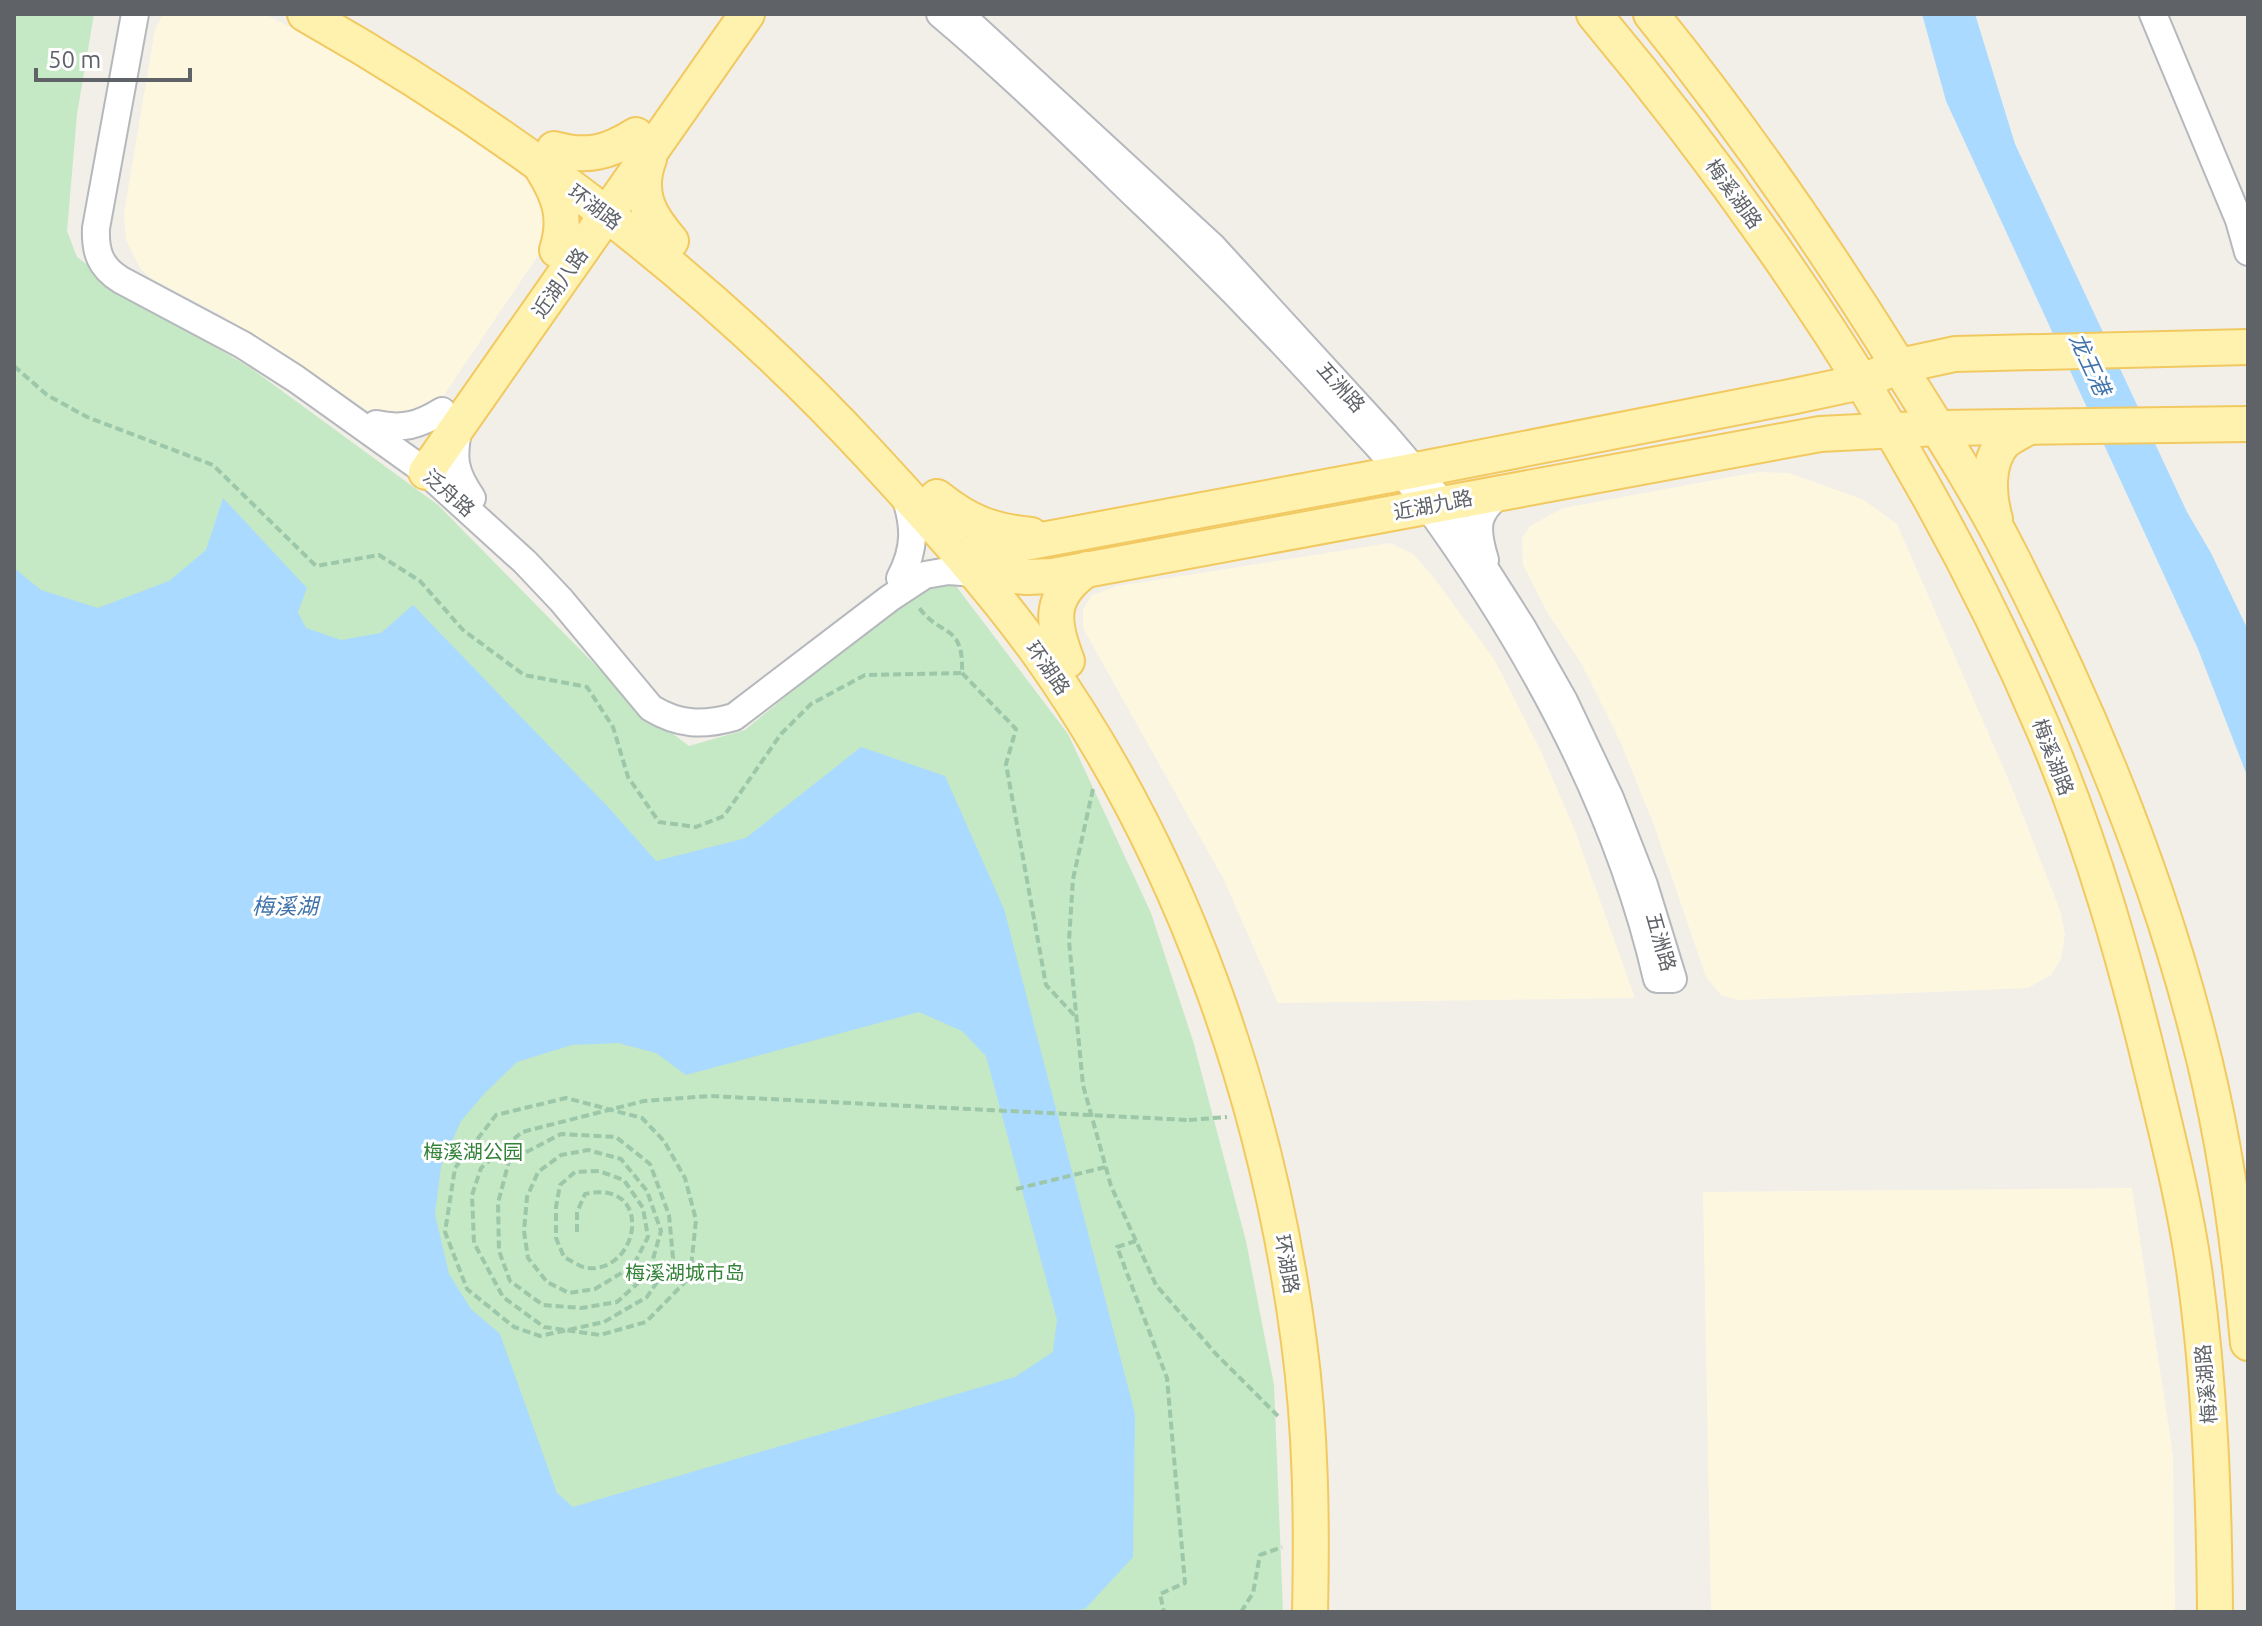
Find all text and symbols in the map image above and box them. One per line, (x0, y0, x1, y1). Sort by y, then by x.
scale bar (36, 32, 190, 82)
text: 50 m (48, 46, 101, 73)
street label: 梅溪湖路 (1702, 155, 1767, 233)
street label: 环湖路 (564, 179, 626, 234)
street label: 近湖八路 (527, 243, 592, 322)
water label: 龙王港 (2065, 329, 2117, 402)
street label: 五洲路 (1313, 357, 1370, 417)
street label: 泛舟路 (419, 464, 480, 521)
street label: 近湖九路 (1391, 486, 1474, 523)
street label: 环湖路 (1022, 637, 1075, 699)
street label: 梅溪湖路 (2028, 715, 2079, 798)
water label: 梅溪湖 (252, 893, 321, 918)
street label: 五洲路 (1642, 910, 1681, 974)
park label: 梅溪湖公园 (423, 1140, 523, 1163)
street label: 环湖路 (1271, 1232, 1304, 1295)
park label: 梅溪湖城市岛 (625, 1261, 745, 1284)
street label: 梅溪湖路 (2191, 1343, 2220, 1425)

